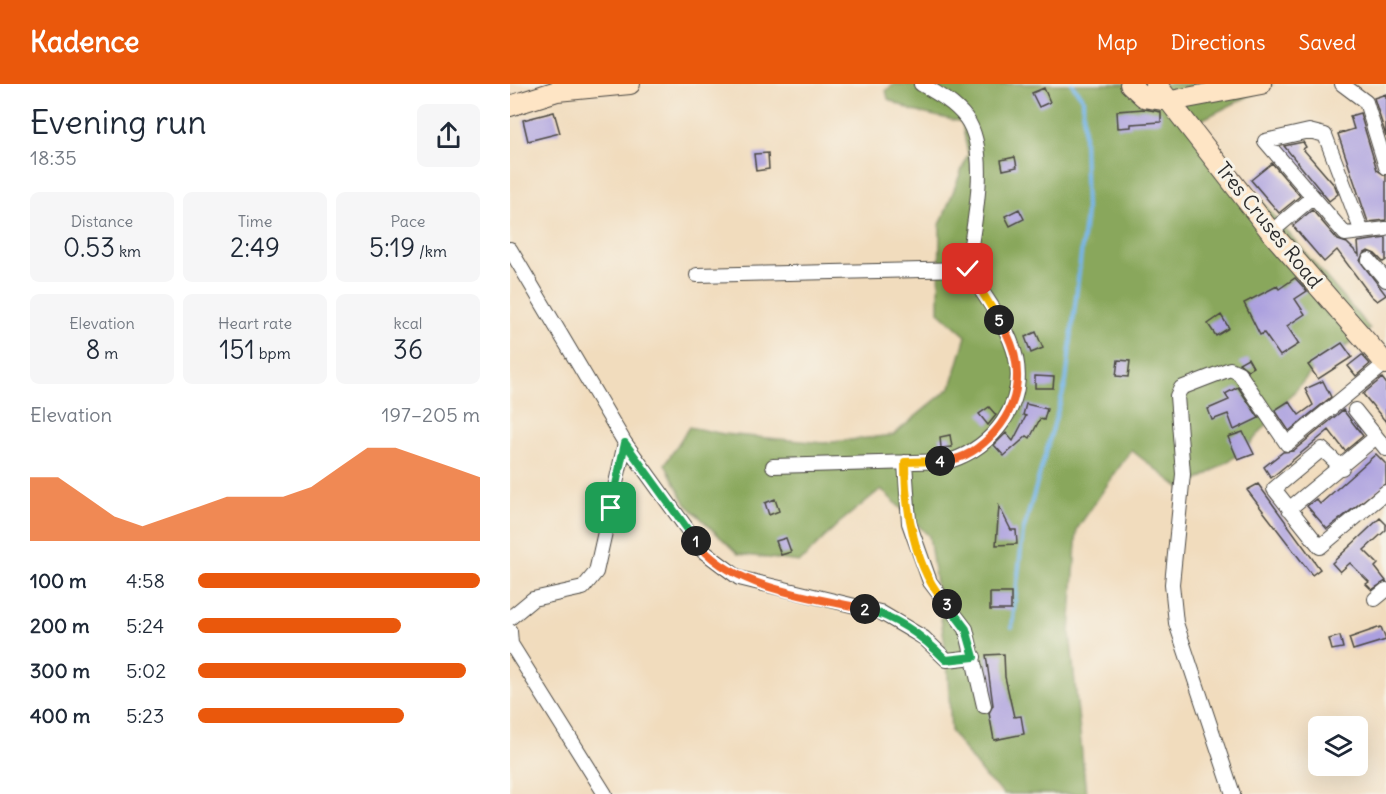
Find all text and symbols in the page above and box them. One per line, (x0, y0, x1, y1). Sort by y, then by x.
text: Kadence (30, 24, 139, 60)
text: Map (1097, 29, 1138, 56)
text: Directions (1171, 29, 1265, 56)
text: Saved (1298, 29, 1356, 56)
text: Evening run (30, 101, 206, 143)
button: share (417, 104, 480, 167)
text: 18:35 (30, 145, 77, 170)
street label: Tres Cruses Road (1211, 157, 1328, 293)
text: Distance (71, 211, 133, 231)
text: Time (238, 211, 272, 231)
text: Pace (391, 211, 425, 231)
text: 0.53 (63, 231, 115, 264)
text: 2:49 (230, 231, 280, 264)
text: 5:19 (369, 231, 415, 264)
text: km (115, 241, 141, 261)
text: /km (415, 241, 447, 261)
pin (942, 243, 993, 294)
icon: check (951, 252, 984, 285)
pin: 5 (984, 305, 1014, 335)
text: 5 (994, 310, 1004, 330)
text: Elevation (69, 313, 135, 333)
text: Heart rate (218, 313, 292, 333)
text: kcal (394, 313, 422, 333)
text: 8 (86, 333, 101, 366)
text: 151 (219, 333, 255, 366)
text: 36 (393, 333, 423, 366)
text: m (101, 343, 118, 363)
text: bpm (255, 343, 291, 363)
text: Elevation (30, 402, 112, 427)
text: 197–205 m (381, 402, 480, 427)
pin: 4 (925, 446, 955, 476)
text: 4 (935, 451, 945, 471)
pin (585, 482, 636, 533)
icon: arrive (594, 491, 627, 524)
pin: 1 (681, 526, 711, 556)
text: 1 (693, 531, 699, 551)
text: 100 m (30, 568, 87, 593)
text: 4:58 (126, 568, 165, 593)
pin: 3 (932, 589, 962, 619)
pin: 2 (850, 594, 880, 624)
text: 3 (942, 594, 952, 614)
text: 2 (861, 599, 869, 619)
text: 200 m (30, 613, 90, 638)
text: 5:24 (126, 613, 164, 638)
text: 300 m (30, 658, 90, 683)
text: 5:02 (126, 658, 166, 683)
text: 400 m (30, 703, 90, 728)
text: 5:23 (126, 703, 164, 728)
map controls (1308, 716, 1368, 776)
button: layers (1308, 716, 1368, 776)

